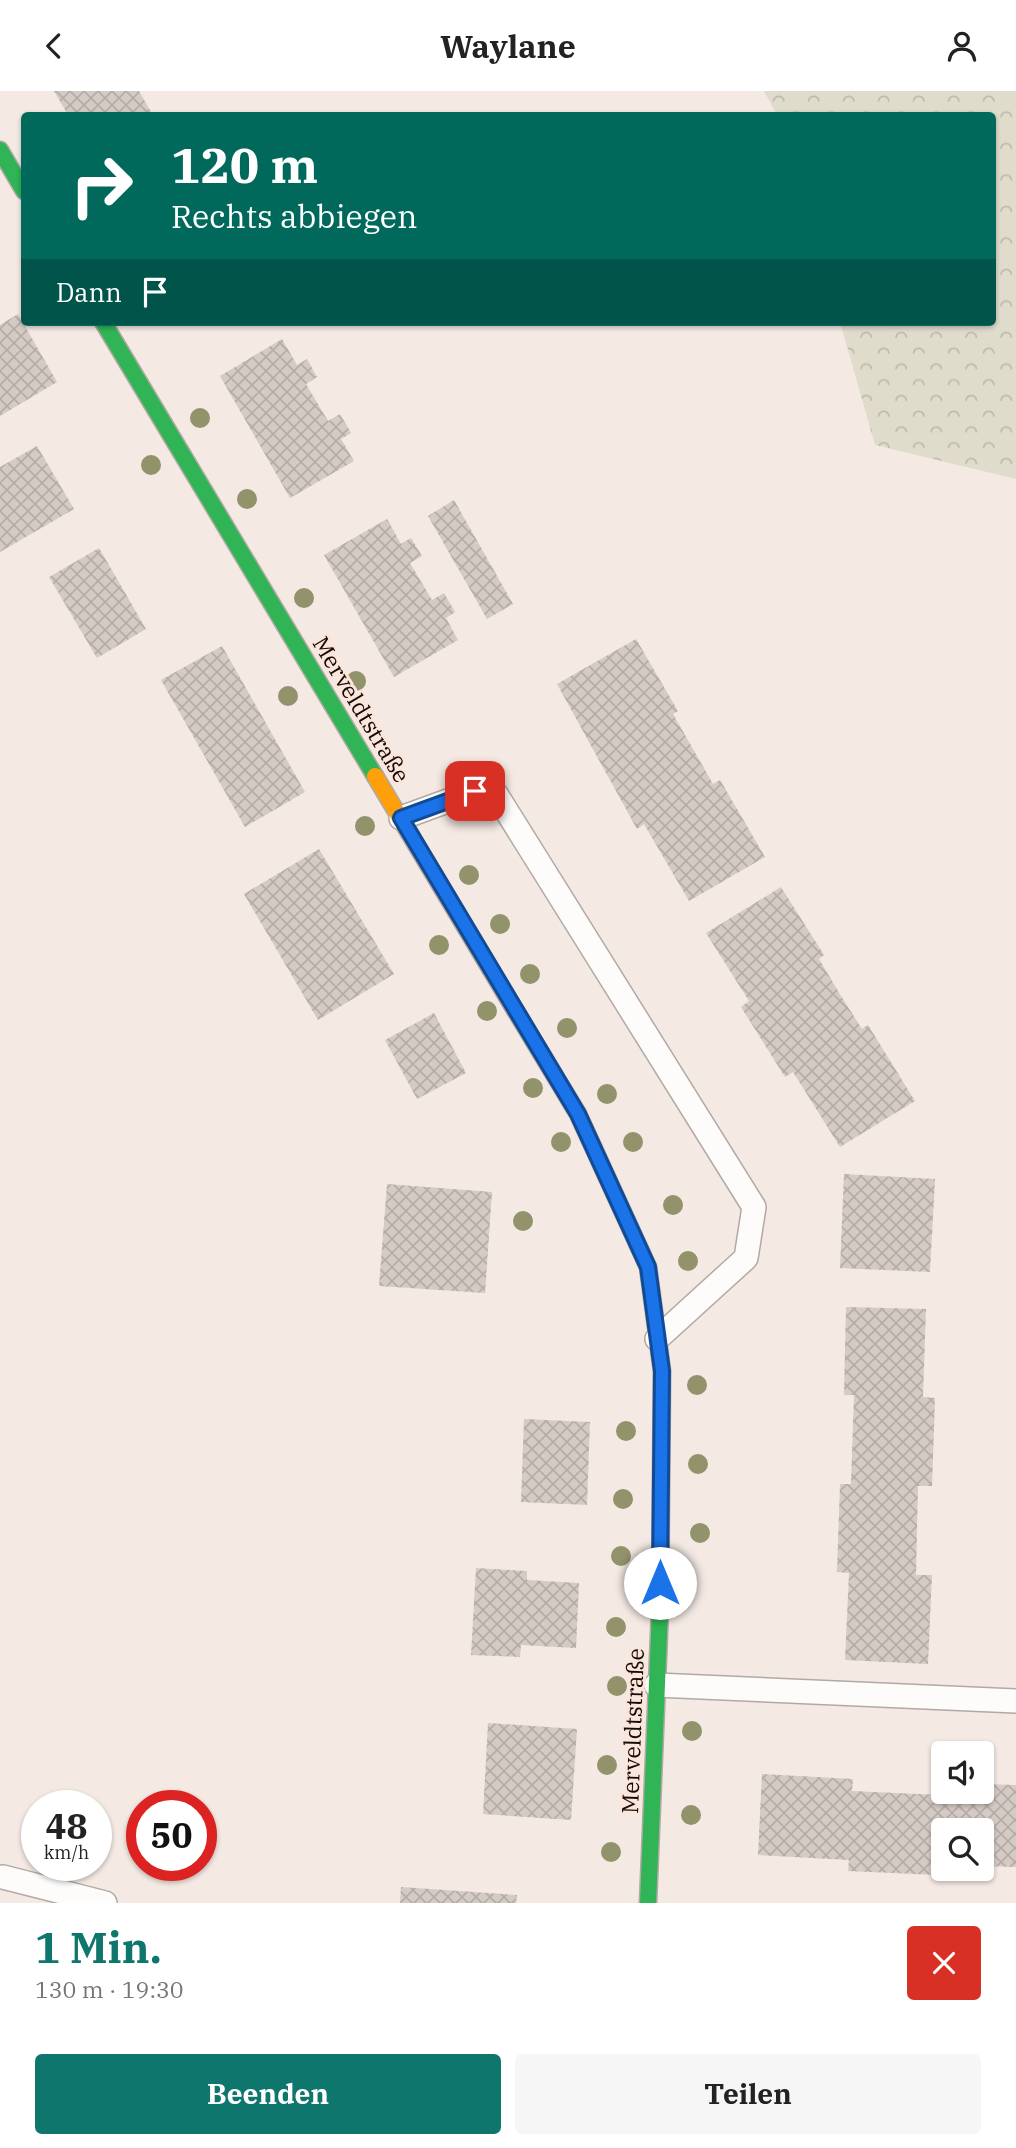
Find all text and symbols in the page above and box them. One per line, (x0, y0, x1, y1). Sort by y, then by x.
text: Waylane (440, 25, 576, 67)
icon: back (35, 27, 73, 65)
icon: person (943, 27, 981, 65)
text: 120 m (171, 133, 318, 196)
icon: right (56, 140, 147, 231)
text: Rechts abbiegen (171, 195, 417, 237)
icon: arrive (136, 273, 174, 311)
text: Dann (56, 275, 122, 309)
street label: Merveldtstraße (306, 630, 418, 788)
pin (445, 761, 505, 821)
icon: arrive (456, 772, 494, 810)
position arrow (623, 1546, 697, 1620)
street label: Merveldtstraße (614, 1648, 650, 1814)
map controls (931, 1741, 994, 1881)
button: sound (931, 1741, 994, 1804)
speed limit sign: 50 (126, 1790, 217, 1881)
text: 48 (45, 1803, 88, 1849)
button: search (931, 1818, 994, 1881)
text: km/h (44, 1841, 89, 1864)
text: 1 Min. (35, 1920, 162, 1975)
button: close (907, 1926, 981, 2000)
text: 130 m · 19:30 (35, 1974, 184, 2004)
button: Beenden (35, 2054, 501, 2134)
button: Teilen (515, 2054, 981, 2134)

